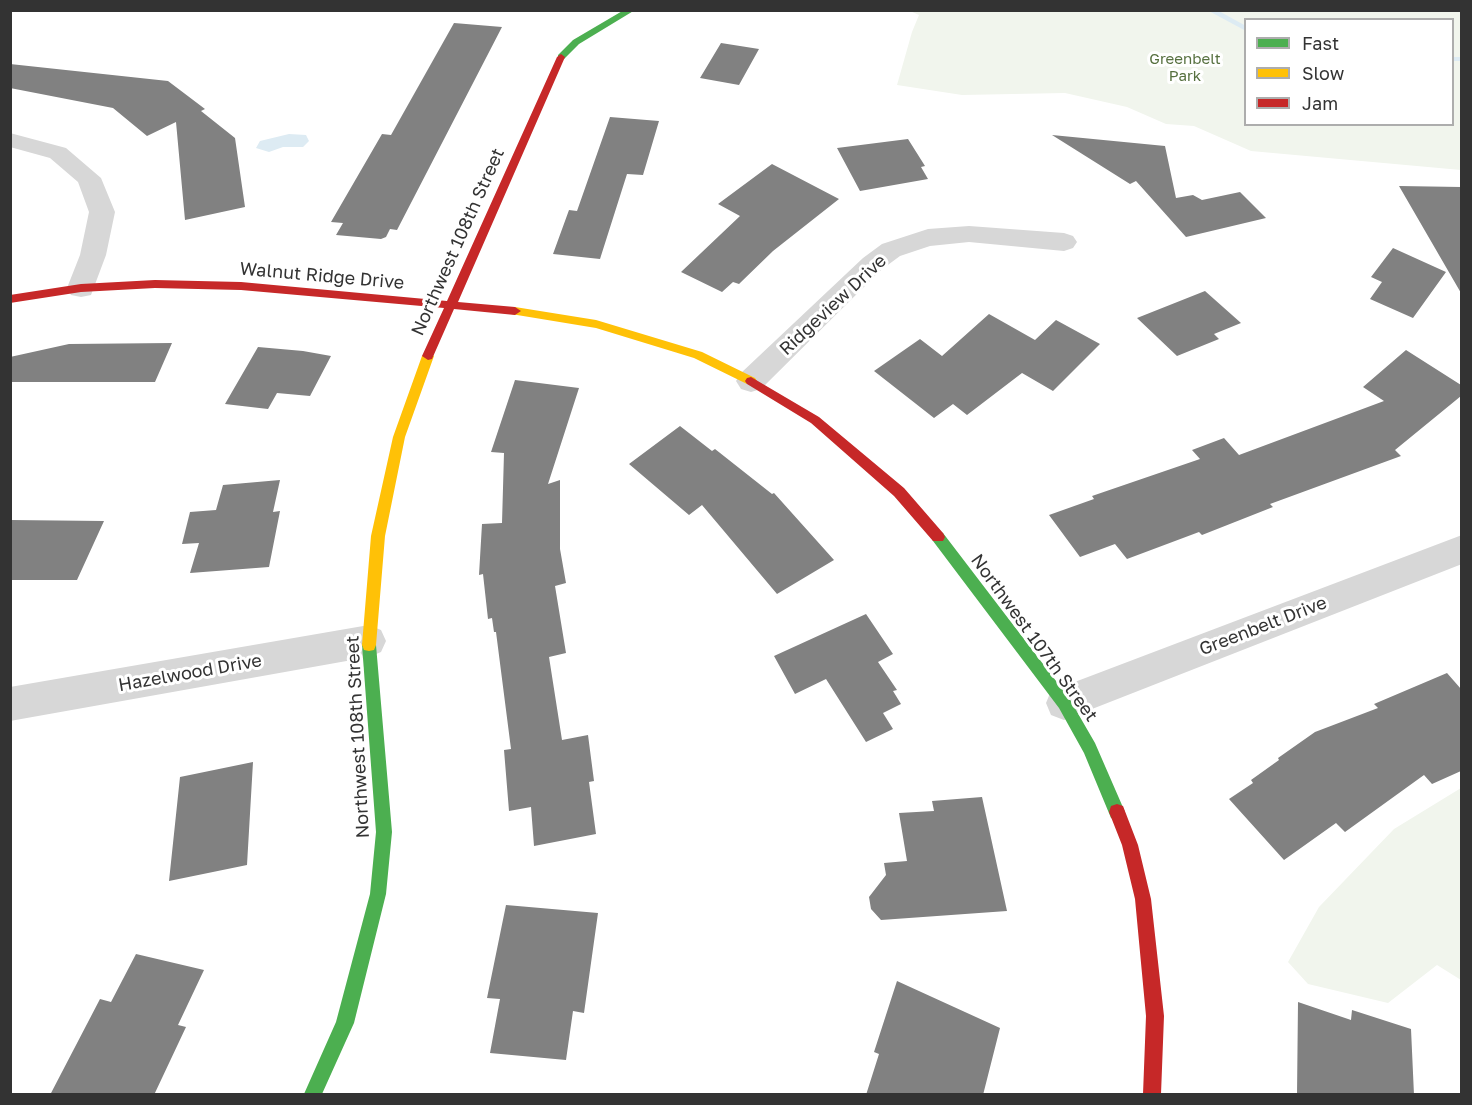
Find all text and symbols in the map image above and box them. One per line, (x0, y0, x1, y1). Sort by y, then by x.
legend (1244, 18, 1454, 126)
text: Fast (1302, 32, 1339, 54)
park label: Greenbelt Park (1149, 50, 1221, 85)
text: Slow (1302, 62, 1344, 84)
text: Jam (1302, 92, 1338, 114)
street label: Northwest 108th Street (407, 145, 509, 339)
street label: Ridgeview Drive (775, 250, 891, 360)
street label: Walnut Ridge Drive (239, 258, 405, 294)
street label: Northwest 107th Street (966, 550, 1102, 726)
street label: Greenbelt Drive (1196, 592, 1330, 660)
street label: Northwest 108th Street (342, 635, 374, 839)
street label: Hazelwood Drive (117, 650, 263, 696)

